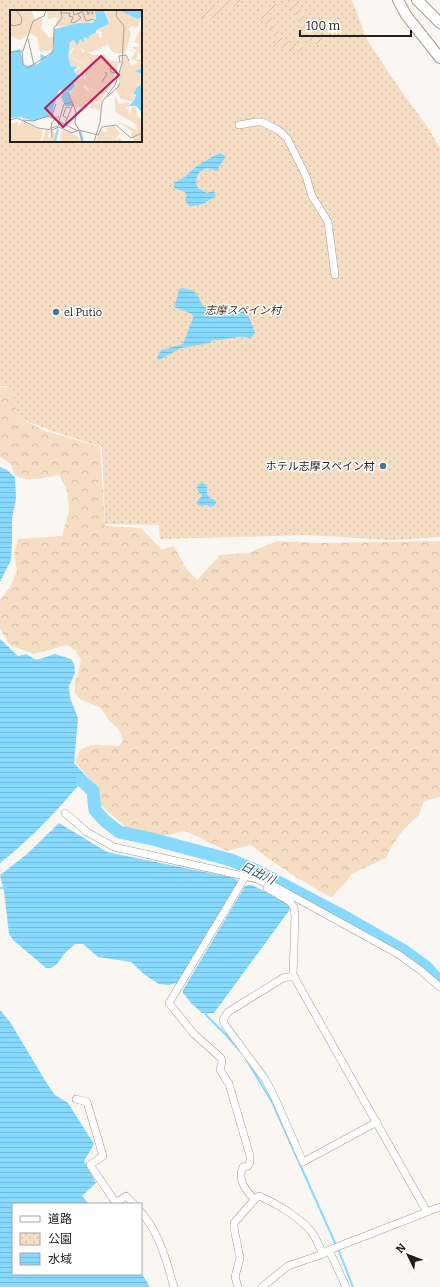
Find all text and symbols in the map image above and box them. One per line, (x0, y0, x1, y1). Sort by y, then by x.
inset map (10, 10, 142, 142)
scale bar (300, 12, 411, 38)
text: 100 m (306, 19, 341, 33)
park label: 志摩スペイン村 (205, 304, 283, 317)
place label: el Putio (64, 306, 102, 319)
marker: el Putio (51, 307, 61, 317)
place label: ホテル志摩スペイン村 (266, 460, 375, 473)
marker: ホテル志摩スペイン村 (378, 461, 388, 471)
water label: 日出川 (239, 859, 279, 888)
legend (12, 1203, 142, 1275)
text: 道路 (48, 1212, 72, 1226)
text: 公園 (48, 1232, 72, 1246)
north arrow (388, 1235, 428, 1275)
text: N (393, 1241, 409, 1256)
text: 水域 (48, 1252, 72, 1266)

